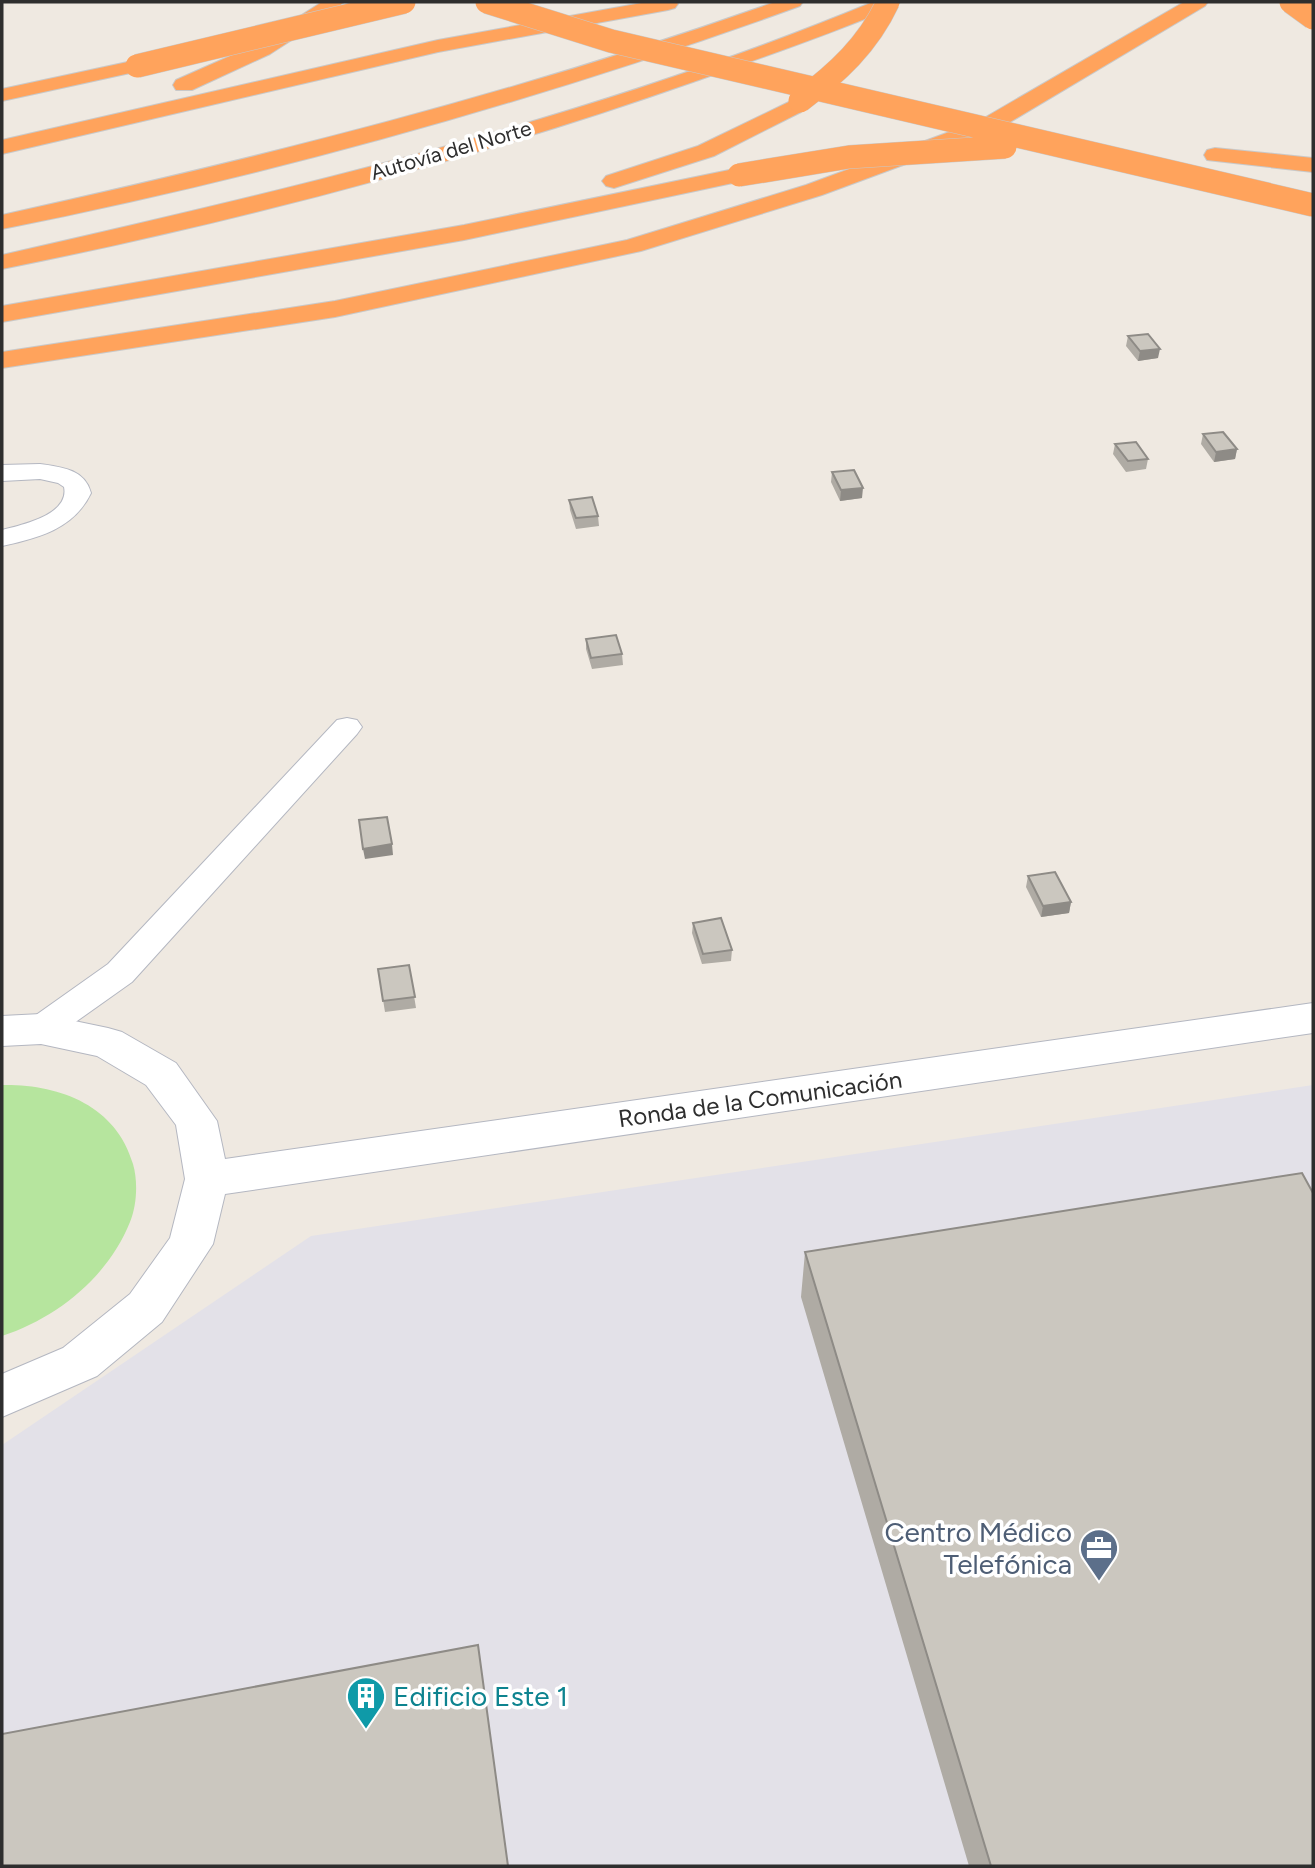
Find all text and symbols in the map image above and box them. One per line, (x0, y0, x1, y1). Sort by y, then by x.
street label: Autovía del Norte (368, 115, 534, 185)
street label: Ronda de la Comunicación (616, 1065, 904, 1133)
place label: Centro Médico Telefónica (884, 1515, 1072, 1581)
office icon: Centro Médico Telefónica (1078, 1527, 1120, 1582)
building icon: Edificio Este 1 (345, 1675, 387, 1730)
place label: Edificio Este 1 (393, 1679, 568, 1713)

